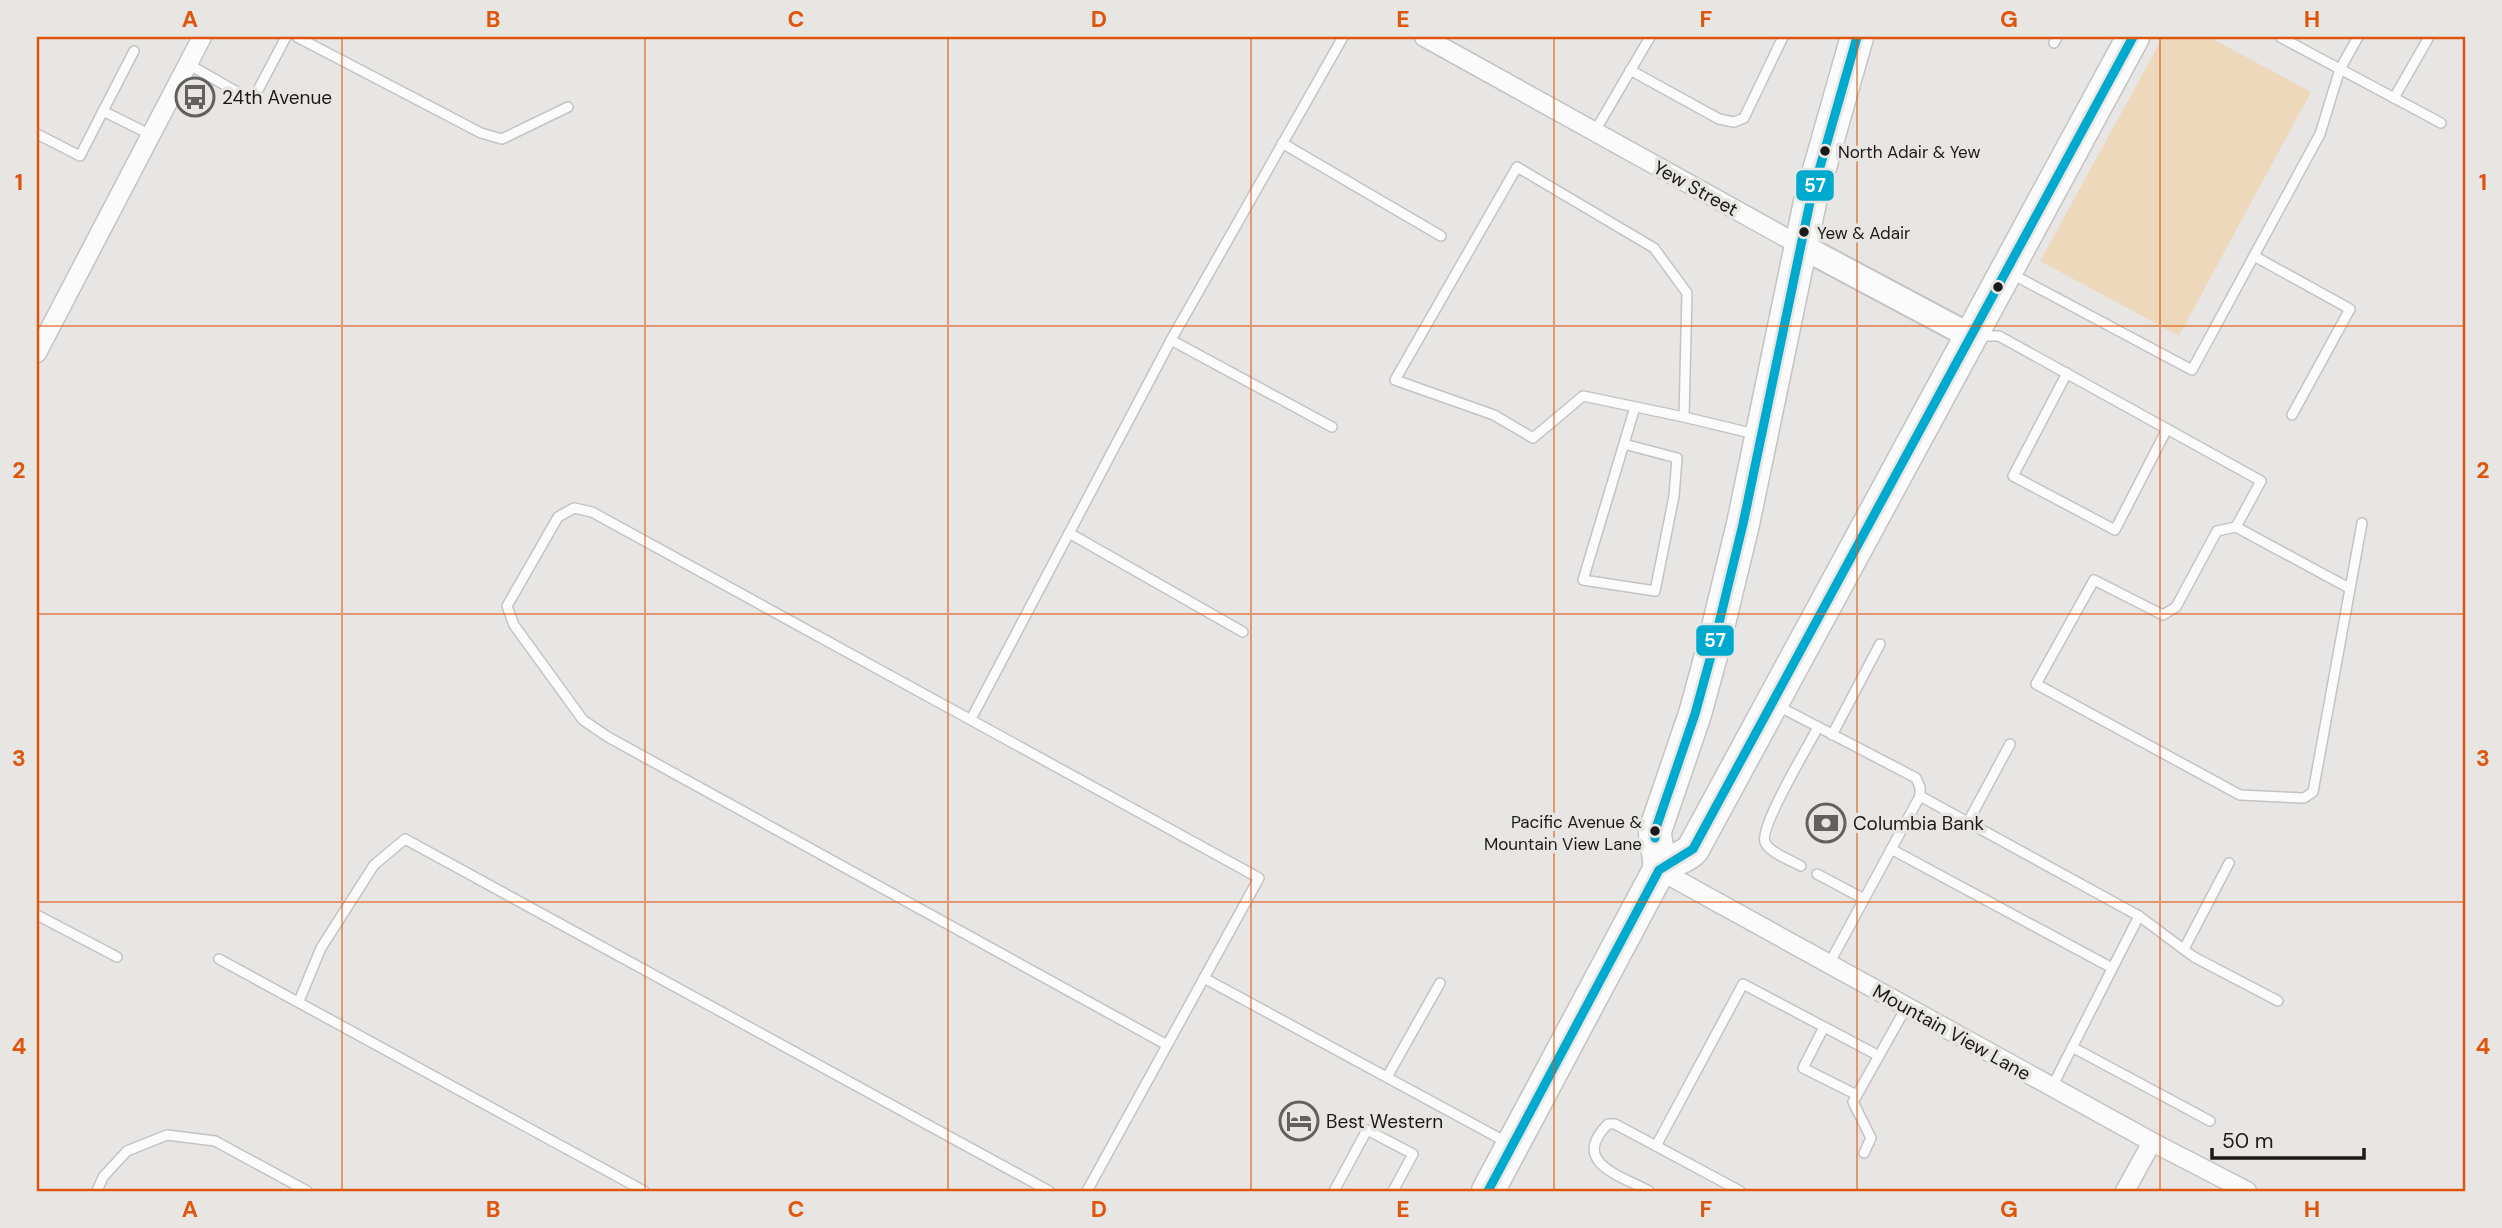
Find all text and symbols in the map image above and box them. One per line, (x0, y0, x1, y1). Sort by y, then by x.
text: A (182, 4, 198, 34)
text: B (486, 4, 500, 34)
text: C (788, 4, 804, 34)
text: D (1091, 4, 1107, 34)
text: E (1396, 4, 1410, 34)
text: F (1700, 4, 1713, 34)
text: G (2000, 4, 2018, 34)
text: H (2304, 4, 2320, 34)
bus stop icon: 24th Avenue (174, 76, 216, 118)
place label: 24th Avenue (222, 85, 332, 110)
place label: North Adair & Yew (1838, 141, 1980, 163)
marker: North Adair & Yew (1818, 144, 1832, 158)
street label: Yew Street (1649, 155, 1743, 222)
text: 1 (15, 167, 23, 197)
text: 1 (2479, 167, 2487, 197)
line badge: 57 (1795, 169, 1835, 202)
text: 57 (1804, 173, 1826, 198)
place label: Yew & Adair (1817, 222, 1910, 244)
marker: Yew & Adair (1797, 225, 1811, 239)
unlabelled marker (1991, 280, 2005, 294)
text: 2 (12, 455, 26, 485)
text: 2 (2476, 455, 2490, 485)
line badge: 57 (1695, 624, 1735, 657)
text: 57 (1704, 628, 1726, 653)
text: 3 (12, 743, 26, 773)
text: 3 (2476, 743, 2490, 773)
bank icon: Columbia Bank (1805, 802, 1847, 844)
place label: Pacific Avenue & Mountain View Lane (1484, 811, 1643, 855)
place label: Columbia Bank (1853, 811, 1984, 836)
marker: Pacific Avenue & Mountain View Lane (1648, 824, 1662, 838)
street label: Mountain View Lane (1868, 979, 2035, 1086)
text: 4 (12, 1031, 27, 1061)
text: 4 (2476, 1031, 2491, 1061)
hotel icon: Best Western (1278, 1100, 1320, 1142)
place label: Best Western (1326, 1109, 1443, 1134)
scale bar (2212, 1116, 2364, 1160)
text: 50 m (2222, 1127, 2273, 1155)
text: A (182, 1194, 198, 1224)
text: B (486, 1194, 500, 1224)
text: C (788, 1194, 804, 1224)
text: D (1091, 1194, 1107, 1224)
text: E (1396, 1194, 1410, 1224)
text: F (1700, 1194, 1713, 1224)
text: G (2000, 1194, 2018, 1224)
text: H (2304, 1194, 2320, 1224)

